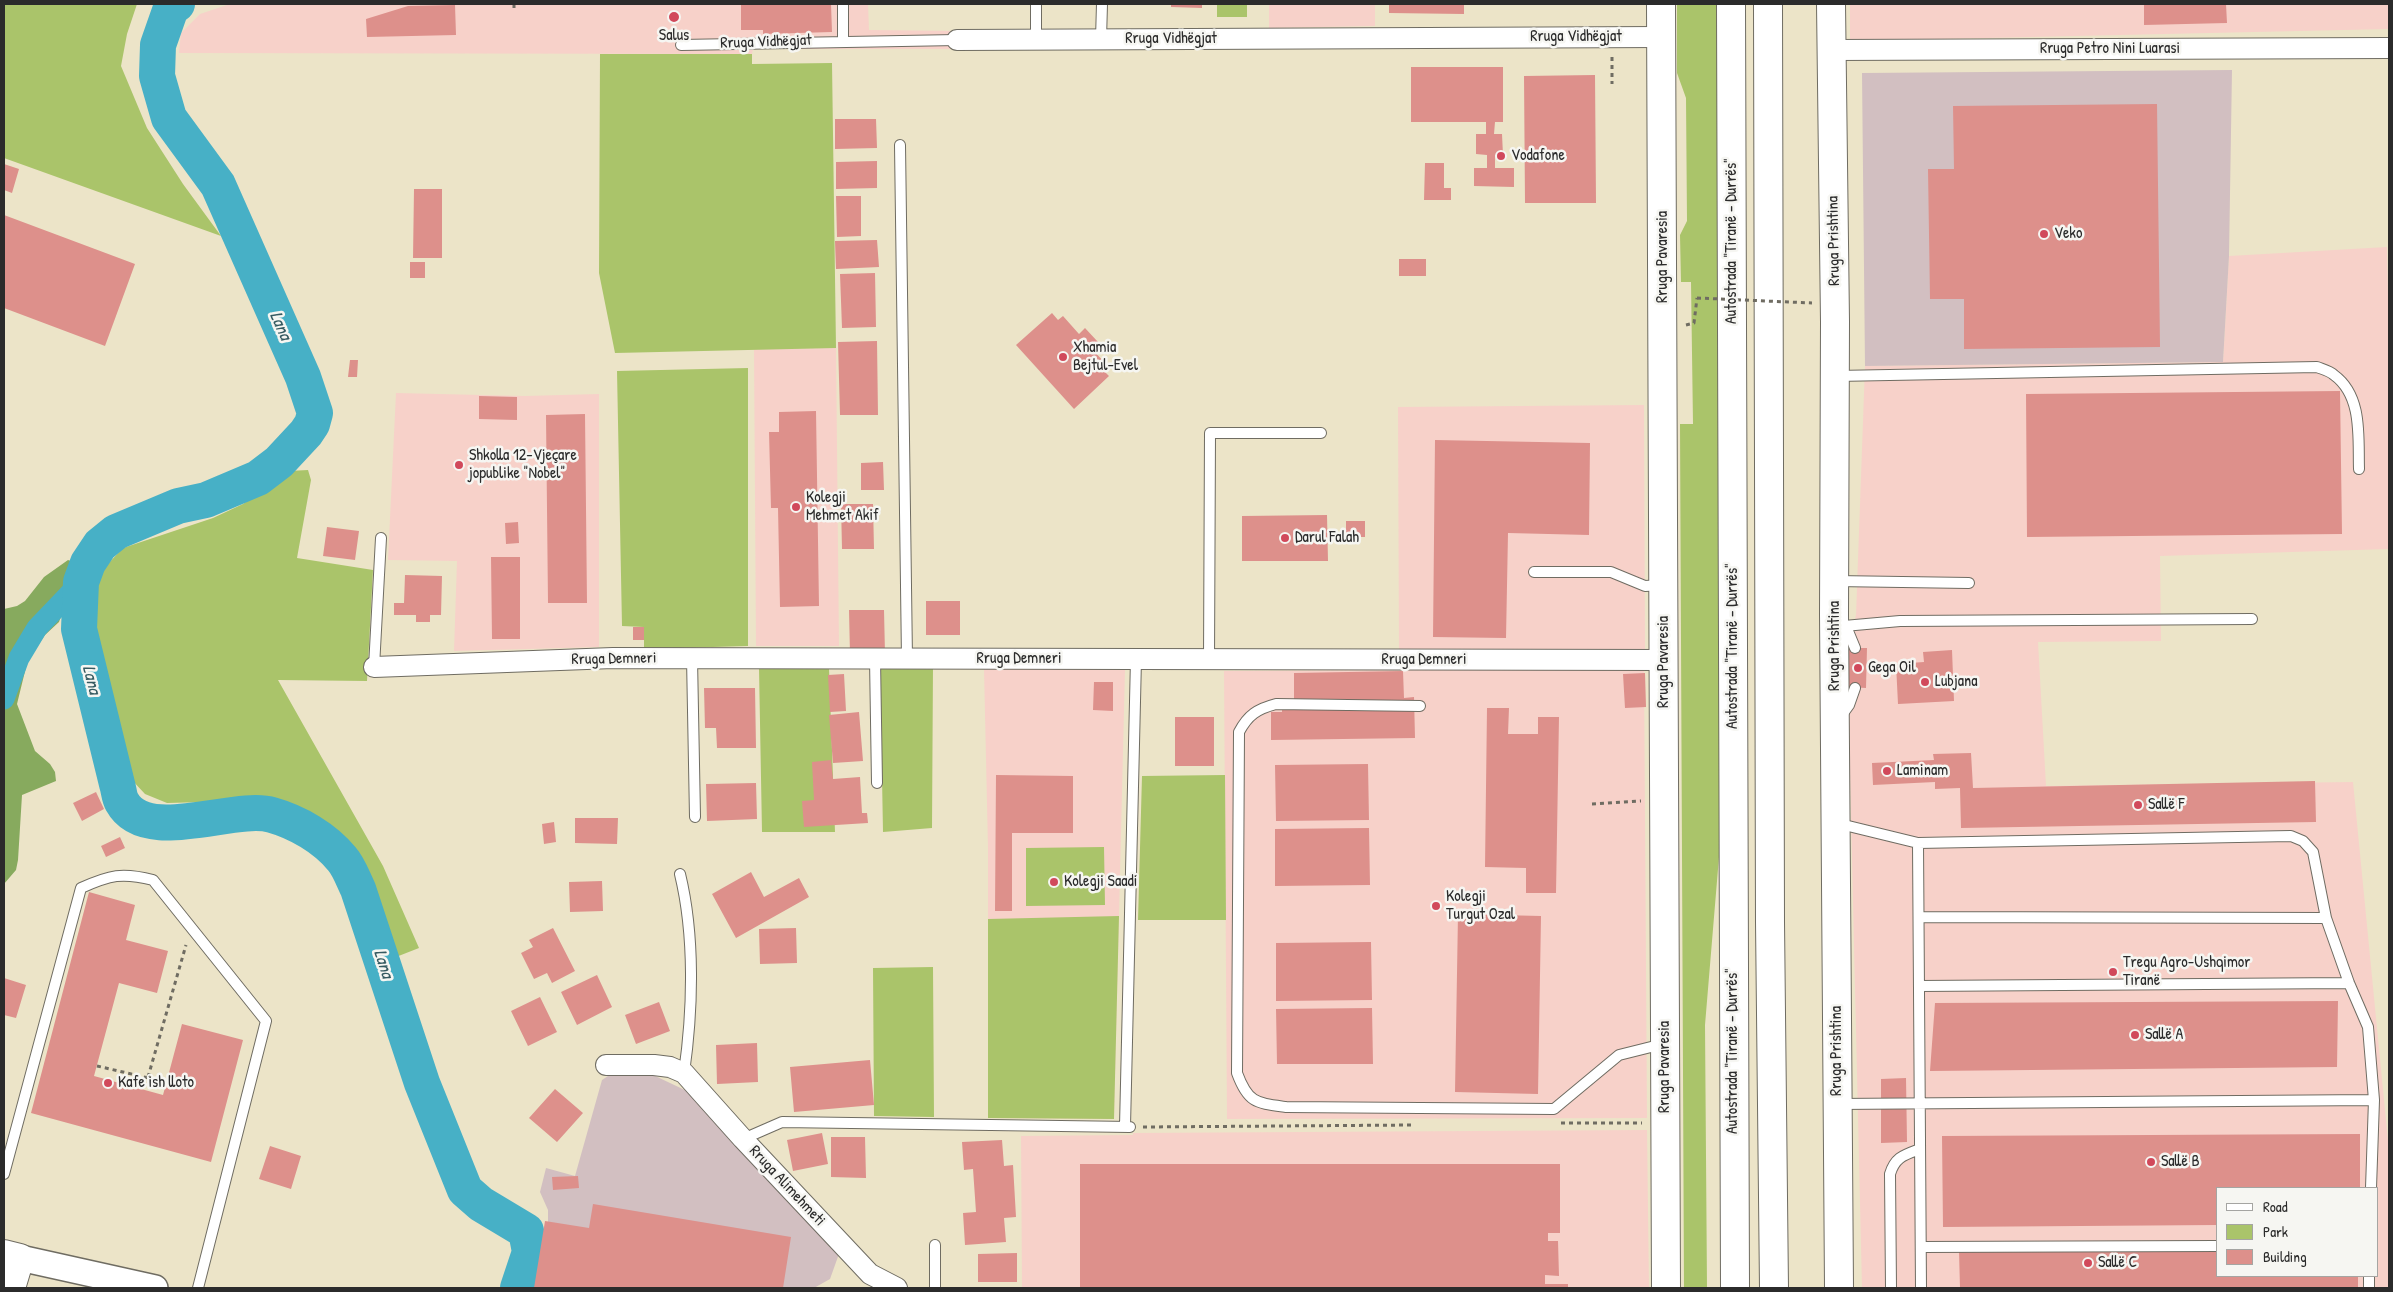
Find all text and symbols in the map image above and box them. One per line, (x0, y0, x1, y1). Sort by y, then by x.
marker: Salus (667, 10, 681, 24)
place label: Salus (659, 26, 689, 46)
street label: Rruga Vidhëgjat (1530, 27, 1622, 47)
street label: Rruga Vidhëgjat (1125, 29, 1217, 49)
street label: Rruga Vidhëgjat (720, 31, 812, 53)
street label: Rruga Petro Nini Luarasi (2040, 39, 2180, 59)
place label: Vodafone (1511, 146, 1565, 166)
marker: Vodafone (1495, 150, 1507, 162)
street label: Autostrada "Tiranë - Durrës" (1722, 158, 1742, 324)
street label: Rruga Prishtina (1824, 196, 1844, 286)
street label: Rruga Pavaresia (1653, 211, 1673, 303)
place label: Veko (2054, 224, 2082, 244)
marker: Veko (2038, 228, 2050, 240)
water label: Lana (264, 308, 296, 344)
place label: Xhamia Bejtul-Evel (1073, 338, 1138, 376)
marker: Xhamia Bejtul-Evel (1057, 351, 1069, 363)
place label: Shkolla 12-Vjeçare jopublike "Nobel" (469, 446, 577, 484)
marker: Shkolla 12-Vjeçare jopublike "Nobel" (453, 459, 465, 471)
place label: Kolegji Mehmet Akif (806, 488, 879, 526)
marker: Kolegji Mehmet Akif (790, 501, 802, 513)
place label: Darul Falah (1295, 528, 1359, 548)
marker: Darul Falah (1279, 532, 1291, 544)
street label: Autostrada "Tiranë - Durrës" (1723, 563, 1743, 729)
street label: Rruga Prishtina (1825, 601, 1845, 691)
street label: Rruga Pavaresia (1654, 616, 1674, 708)
street label: Rruga Demneri (571, 649, 657, 669)
street label: Rruga Demneri (976, 649, 1062, 669)
street label: Rruga Demneri (1381, 650, 1467, 670)
place label: Gega Oil (1868, 658, 1916, 678)
marker: Gega Oil (1852, 662, 1864, 674)
water label: Lana (77, 663, 105, 697)
place label: Lubjana (1935, 672, 1977, 692)
marker: Lubjana (1919, 676, 1931, 688)
place label: Laminam (1897, 761, 1948, 781)
marker: Laminam (1881, 765, 1893, 777)
place label: Sallë F (2148, 795, 2185, 815)
marker: Sallë F (2132, 799, 2144, 811)
place label: Kolegji Saadi (1064, 872, 1137, 892)
marker: Kolegji Saadi (1048, 876, 1060, 888)
place label: Kolegji Turgut Ozal (1446, 887, 1515, 925)
marker: Kolegji Turgut Ozal (1430, 900, 1442, 912)
water label: Lana (368, 947, 398, 981)
place label: Tregu Agro-Ushqimor Tiranë (2123, 953, 2250, 991)
marker: Tregu Agro-Ushqimor Tiranë (2107, 966, 2119, 978)
street label: Autostrada "Tiranë - Durrës" (1723, 968, 1743, 1134)
street label: Rruga Prishtina (1827, 1006, 1847, 1096)
street label: Rruga Pavaresia (1655, 1021, 1675, 1113)
place label: Sallë A (2145, 1025, 2183, 1045)
marker: Sallë A (2129, 1029, 2141, 1041)
place label: Kafe ish lloto (118, 1073, 194, 1093)
marker: Kafe ish lloto (102, 1077, 114, 1089)
street label: Rruga Alimehmeti (745, 1142, 829, 1230)
place label: Sallë B (2161, 1152, 2200, 1172)
marker: Sallë B (2145, 1156, 2157, 1168)
legend (2216, 1187, 2378, 1277)
text: Road (2263, 1196, 2288, 1217)
text: Park (2263, 1221, 2288, 1242)
text: Building (2263, 1246, 2307, 1267)
place label: Sallë C (2098, 1253, 2137, 1273)
marker: Sallë C (2082, 1257, 2094, 1269)

